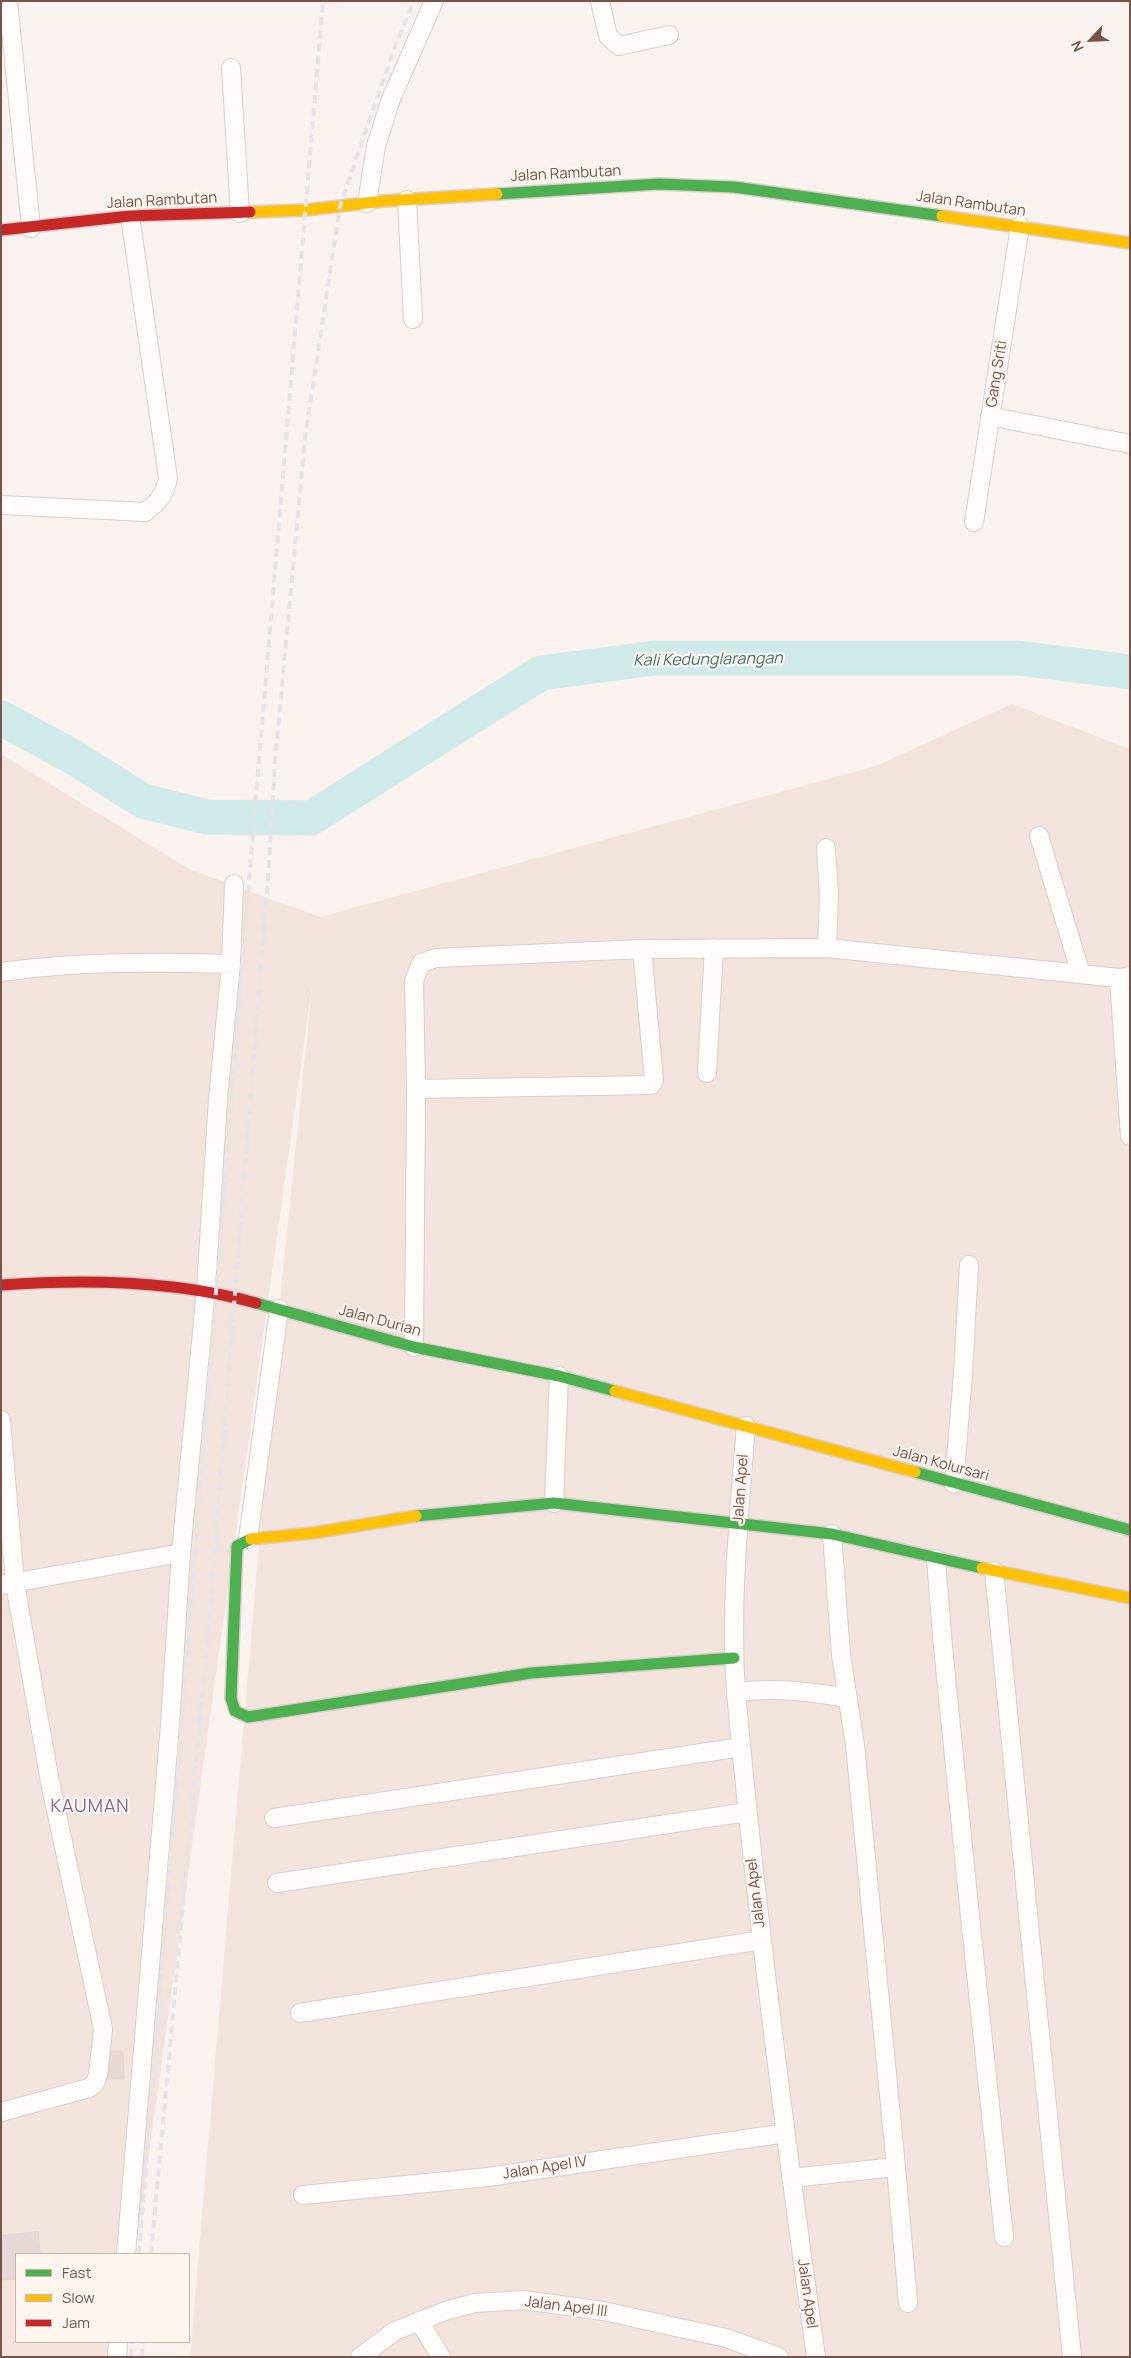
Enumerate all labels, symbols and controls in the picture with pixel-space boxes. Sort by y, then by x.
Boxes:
north arrow [1066,15,1116,65]
text: N [1066,38,1088,55]
street label: Jalan Rambutan [510,162,622,186]
street label: Jalan Rambutan [915,187,1027,221]
street label: Jalan Rambutan [106,189,218,213]
street label: Gang Sriti [983,339,1011,409]
water label: Kali Kedunglarangan [633,649,783,671]
street label: Jalan Durian [337,1301,423,1341]
street label: Jalan Kolursari [891,1443,991,1485]
street label: Jalan Apel [730,1454,752,1524]
district label: KAUMAN [50,1796,130,1818]
street label: Jalan Apel [743,1857,769,1929]
street label: Jalan Apel IV [501,2152,589,2184]
legend [15,2253,190,2343]
street label: Jalan Apel [793,2258,821,2330]
text: Fast [62,2262,91,2283]
text: Slow [62,2287,95,2308]
street label: Jalan Apel III [524,2293,608,2321]
text: Jam [62,2312,90,2333]

